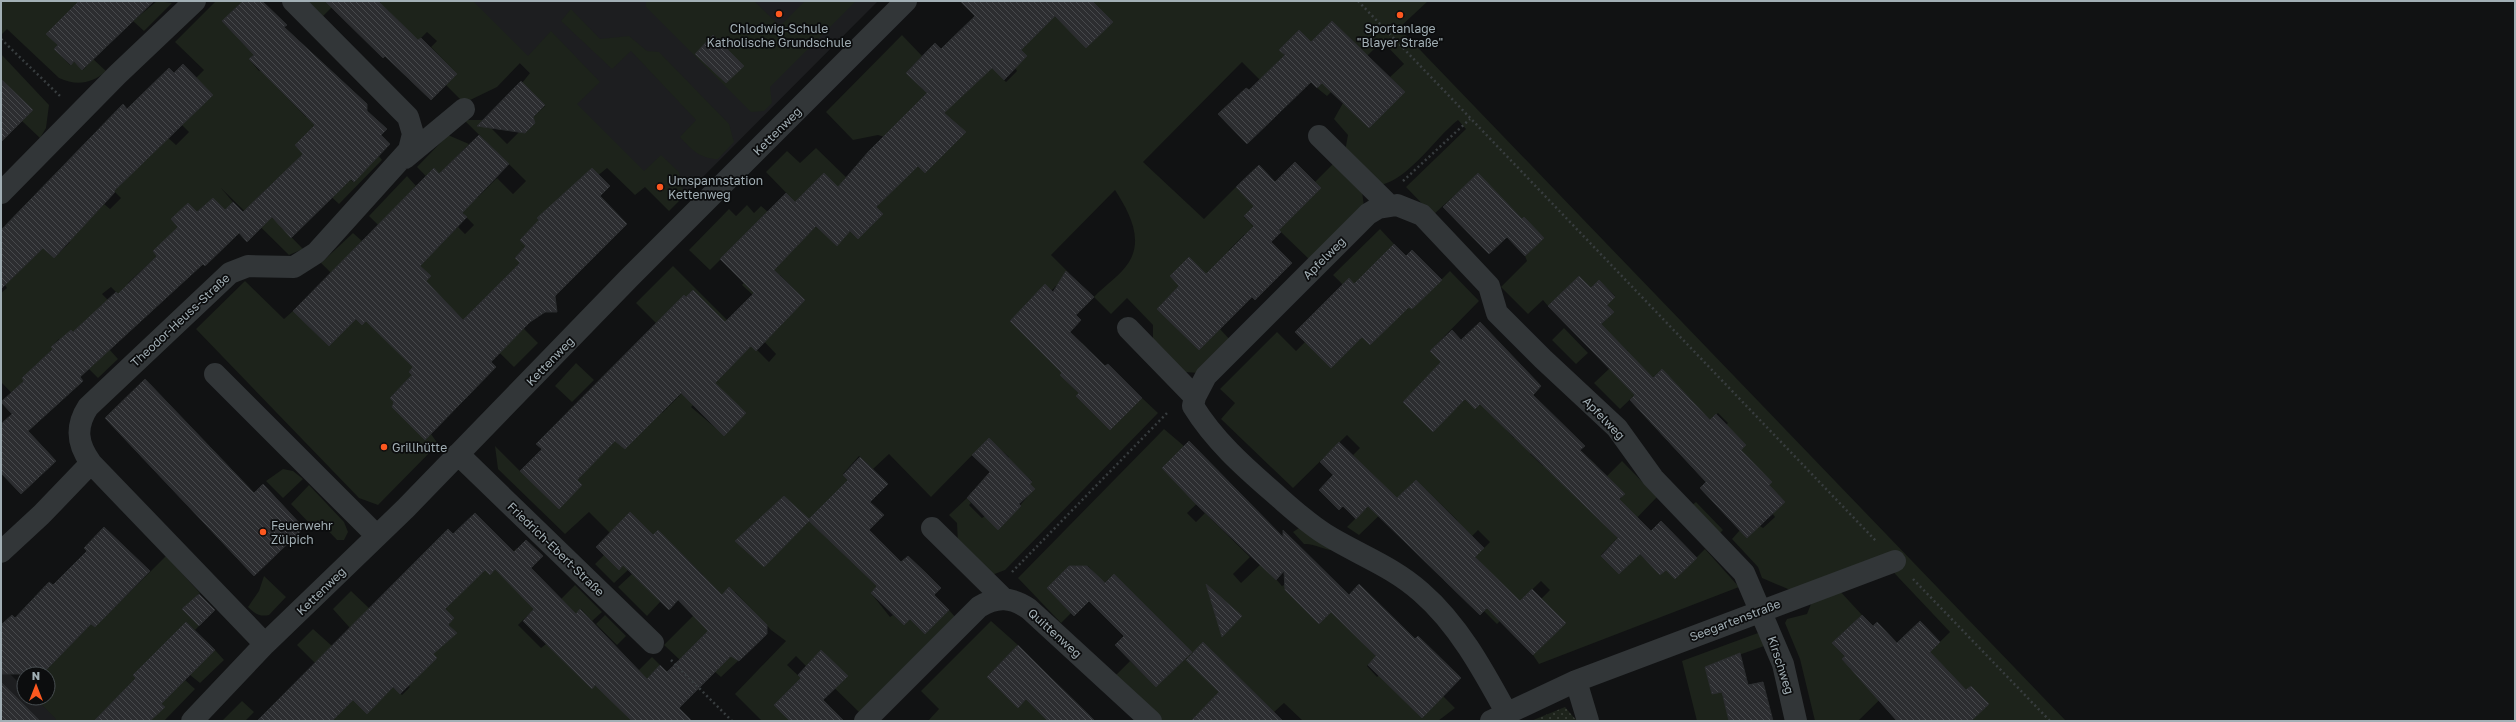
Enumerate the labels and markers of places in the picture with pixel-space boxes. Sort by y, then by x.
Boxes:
marker: Chlodwig-Schule Katholische Grundschule [774,9,784,19]
marker: Sportanlage "Blayer Straße" [1395,10,1405,20]
place label: Chlodwig-Schule Katholische Grundschule [707,21,851,50]
place label: Sportanlage "Blayer Straße" [1357,21,1443,50]
place label: Umspannstation Kettenweg [668,173,763,202]
marker: Umspannstation Kettenweg [655,182,665,192]
place label: Grillhütte [392,440,447,455]
marker: Grillhütte [379,442,389,452]
place label: Feuerwehr Zülpich [271,518,333,547]
marker: Feuerwehr Zülpich [258,527,268,537]

